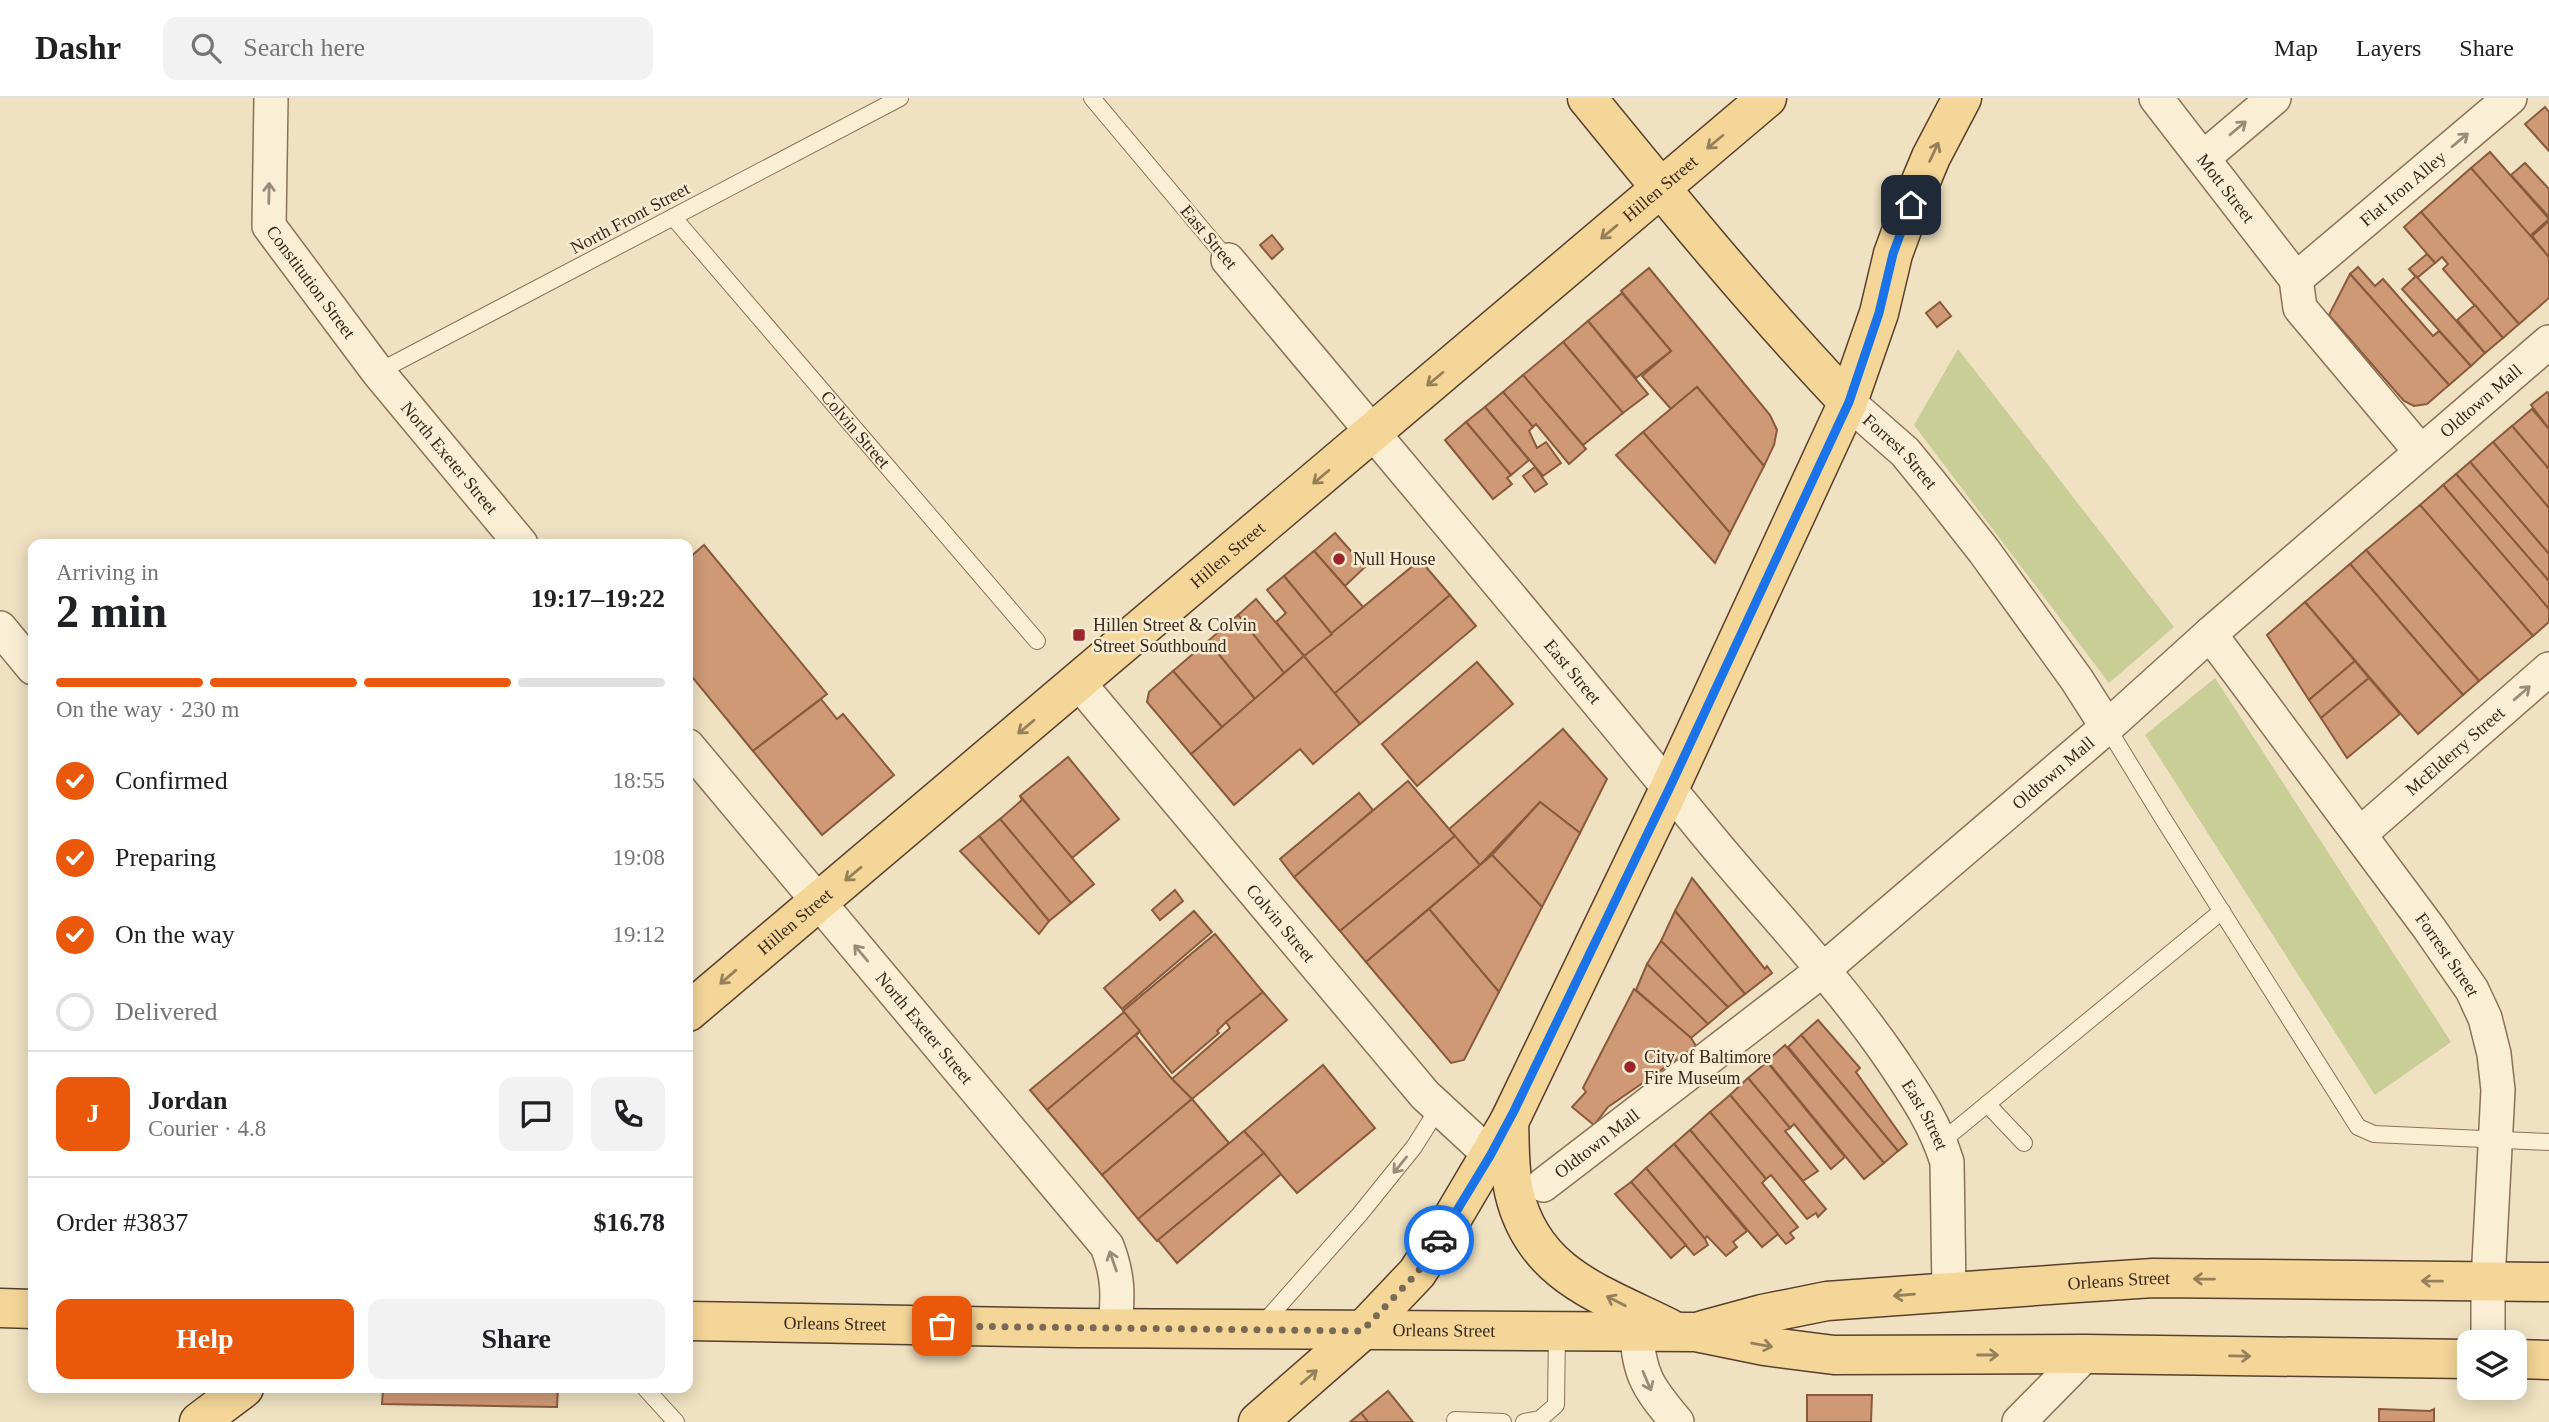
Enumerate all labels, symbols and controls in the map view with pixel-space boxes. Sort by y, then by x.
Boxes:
search box [163,17,653,80]
icon: search [187,29,225,67]
text: Dashr [35,30,121,66]
text: Search here [243,33,365,62]
text: Map [2274,35,2318,61]
text: Layers [2356,35,2421,61]
text: Share [2459,35,2514,61]
one-way arrow [2229,120,2247,136]
one-way arrow [2451,132,2469,148]
one-way arrow [1706,134,1724,150]
one-way arrow [1928,142,1941,163]
street label: Flat Iron Alley [2356,147,2450,230]
street label: Mott Street [2193,150,2259,227]
street label: Hillen Street [1619,151,1702,226]
pin [1881,175,1941,235]
street label: North Front Street [567,178,693,258]
one-way arrow [263,182,276,205]
icon: home [1892,186,1930,224]
street label: East Street [1176,201,1242,273]
street label: Constitution Street [262,222,359,342]
one-way arrow [1600,224,1618,240]
street label: Oldtown Mall [2436,360,2526,441]
one-way arrow [1427,372,1445,387]
street label: Colvin Street [817,387,894,472]
street label: North Exeter Street [397,398,502,518]
street label: Forrest Street [1859,410,1941,493]
one-way arrow [1312,469,1330,485]
street label: Hillen Street [1186,518,1269,592]
place label: Null House [1353,549,1436,569]
marker: Null House [1331,551,1347,567]
text: Arriving in [56,560,159,585]
text: 19:17–19:22 [531,584,665,613]
text: 2 min [56,586,167,637]
place label: Hillen Street & Colvin Street Southbound [1093,615,1257,656]
marker: Hillen Street & Colvin Street Southbound [1071,627,1087,643]
street label: East Street [1540,636,1605,708]
one-way arrow [2513,685,2531,701]
text: On the way · 230 m [56,697,239,722]
street label: McElderry Street [2401,703,2508,800]
one-way arrow [1018,719,1036,735]
street label: Oldtown Mall [2008,732,2098,814]
icon: check [56,762,94,800]
text: Confirmed [115,766,228,795]
text: 18:55 [613,768,665,793]
icon: check [56,839,94,877]
text: Preparing [115,843,216,872]
text: 19:08 [613,845,665,870]
one-way arrow [844,866,862,882]
street label: Colvin Street [1242,880,1319,966]
street label: Hillen Street [753,884,836,959]
street label: Forrest Street [2411,909,2483,999]
icon: check [56,916,94,954]
text: On the way [115,920,235,949]
text: 19:12 [613,922,665,947]
one-way arrow [853,945,869,963]
street label: North Exeter Street [872,968,977,1088]
one-way arrow [719,969,737,985]
text: Delivered [115,997,218,1026]
place label: City of Baltimore Fire Museum [1644,1047,1771,1088]
marker: City of Baltimore Fire Museum [1622,1059,1638,1075]
street label: East Street [1898,1076,1952,1153]
button: chat [499,1077,573,1151]
button: phone [591,1077,665,1151]
text: Jordan [148,1086,227,1115]
text: J [87,1099,100,1128]
street label: Oldtown Mall [1551,1105,1643,1182]
text: Courier · 4.8 [148,1116,266,1141]
one-way arrow [1392,1155,1407,1173]
courier [1404,1205,1474,1275]
text: Order #3837 [56,1208,188,1237]
text: $16.78 [594,1208,665,1237]
icon: car [1420,1221,1458,1259]
one-way arrow [1106,1251,1118,1273]
street label: Orleans Street [2067,1268,2170,1294]
one-way arrow [2193,1272,2216,1286]
one-way arrow [2421,1274,2444,1288]
one-way arrow [1893,1289,1916,1302]
one-way arrow [1606,1294,1627,1308]
pin [912,1296,972,1356]
button: Help [56,1299,354,1379]
button: Share [368,1299,665,1379]
icon: bag [923,1307,961,1345]
street label: Orleans Street [784,1313,886,1335]
street label: Orleans Street [1393,1320,1495,1341]
map controls [2457,1330,2527,1400]
button: layers [2457,1330,2527,1400]
one-way arrow [1750,1339,1772,1352]
one-way arrow [1977,1348,2000,1361]
one-way arrow [2229,1349,2252,1363]
one-way arrow [1300,1369,1318,1385]
one-way arrow [1641,1370,1654,1391]

